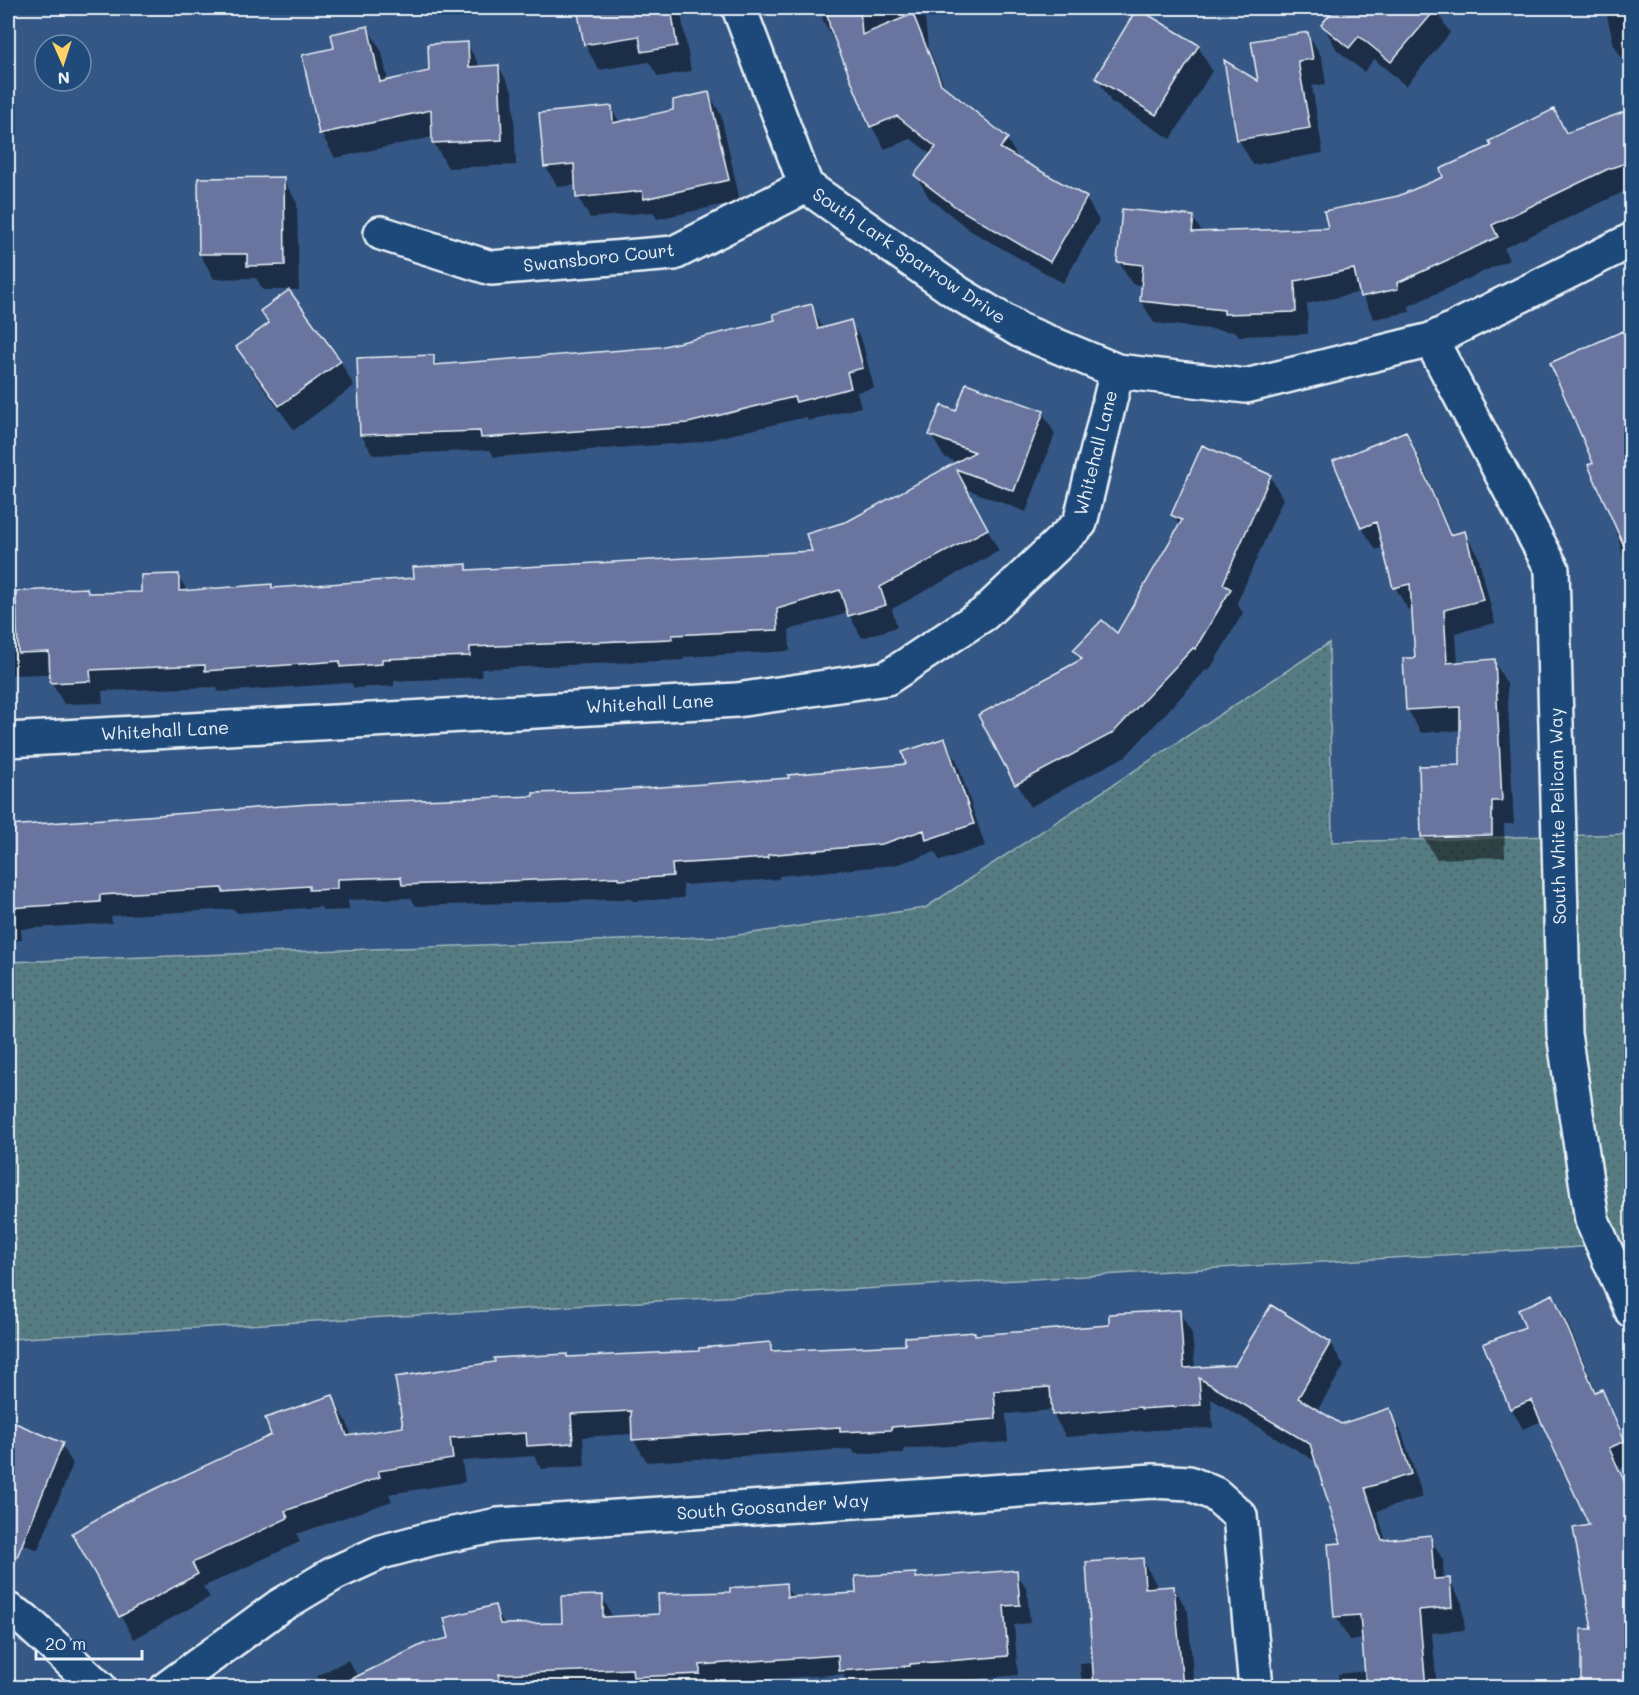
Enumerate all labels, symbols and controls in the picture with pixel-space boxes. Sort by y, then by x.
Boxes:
north arrow [33,33,93,93]
text: N [57,68,70,89]
street label: South Lark Sparrow Drive [808,181,1011,329]
street label: Swansboro Court [522,237,676,277]
street label: Whitehall Lane [1068,388,1122,518]
street label: Whitehall Lane [585,688,715,718]
street label: South White Pelican Way [1543,707,1571,925]
street label: Whitehall Lane [100,715,230,745]
street label: South Goosander Way [676,1487,870,1525]
scale bar [36,1623,142,1661]
text: 20 m [45,1631,86,1655]

